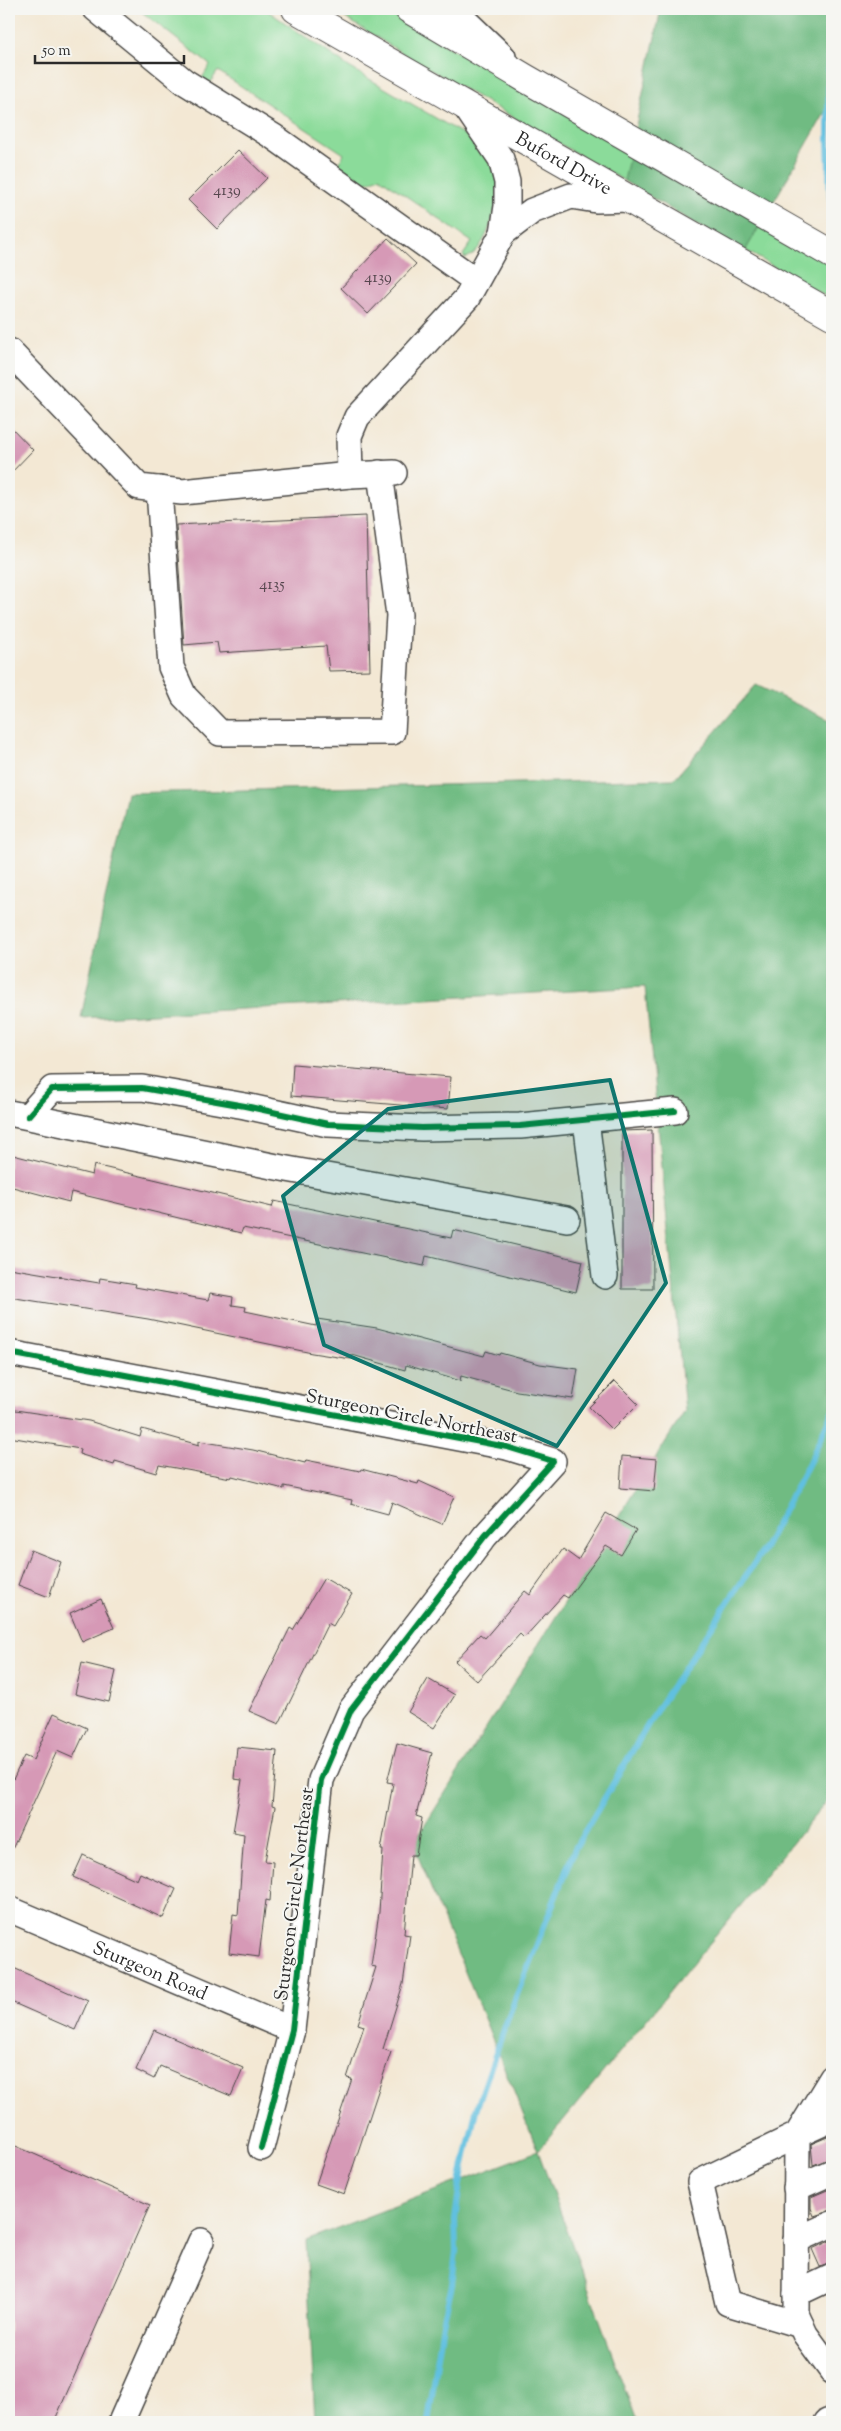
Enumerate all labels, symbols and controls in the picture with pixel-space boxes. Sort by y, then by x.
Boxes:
scale bar [35,32,184,64]
text: 50 m [41,41,71,62]
street label: Buford Drive [510,126,616,203]
house number: 4139 [213,180,241,203]
house number: 4139 [364,267,392,290]
house number: 4135 [259,574,285,597]
street label: Sturgeon Circle Northeast [303,1384,520,1451]
street label: Sturgeon Circle Northeast [269,1785,322,2003]
street label: Sturgeon Road [88,1935,211,2008]

